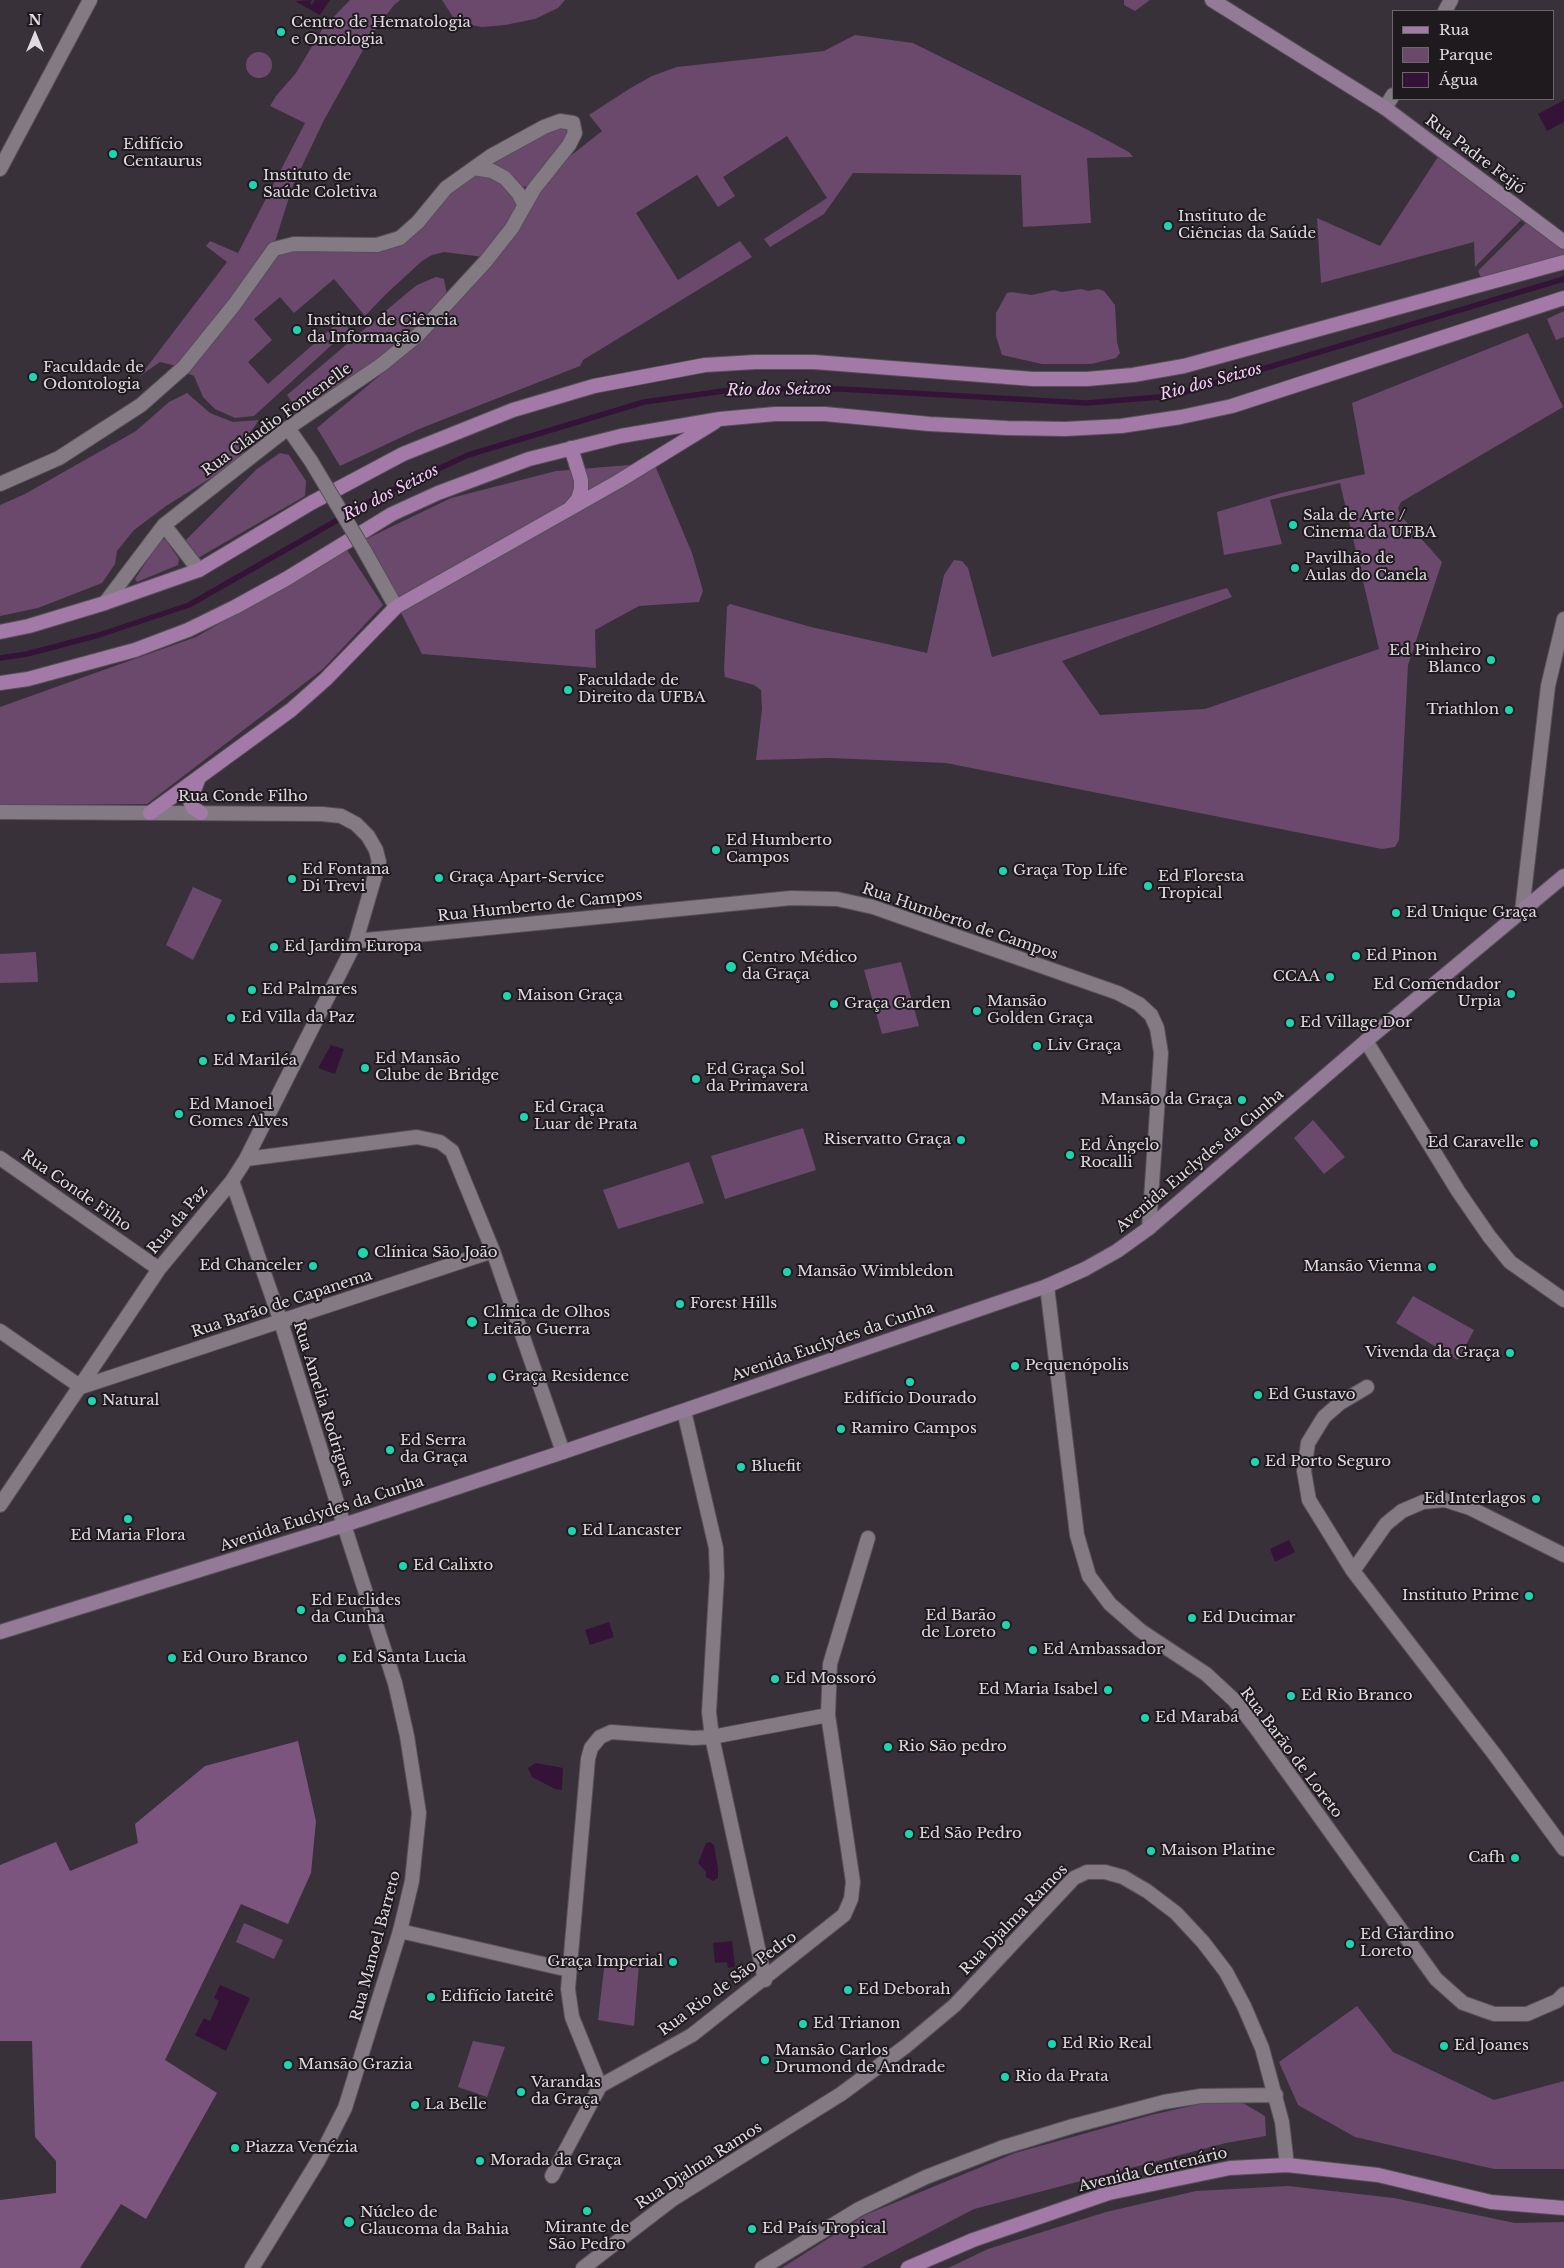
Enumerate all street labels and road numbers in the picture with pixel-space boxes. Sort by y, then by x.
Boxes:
street label: Rua Padre Feijó [1421,112,1529,198]
street label: Rua Cláudio Fontenelle [199,360,355,480]
street label: Rua Conde Filho [178,788,308,806]
street label: Rua Humberto de Campos [860,880,1060,964]
street label: Rua Humberto de Campos [437,886,643,926]
street label: Avenida Euclydes da Cunha [1113,1086,1287,1236]
street label: Rua Conde Filho [18,1146,134,1236]
street label: Rua da Paz [144,1182,212,1258]
street label: Rua Barão de Capanema [189,1266,375,1342]
street label: Avenida Euclydes da Cunha [729,1299,937,1385]
street label: Rua Amelia Rodrigues [289,1319,357,1489]
street label: Avenida Euclydes da Cunha [218,1473,426,1555]
street label: Rua Barão de Loreto [1236,1684,1346,1822]
street label: Rua Djalma Ramos [956,1861,1072,1979]
street label: Rua Manoel Barreto [347,1869,405,2023]
street label: Rua Rio de São Pedro [656,1928,800,2040]
street label: Rua Djalma Ramos [632,2118,766,2214]
street label: Avenida Centenário [1077,2144,1229,2196]

